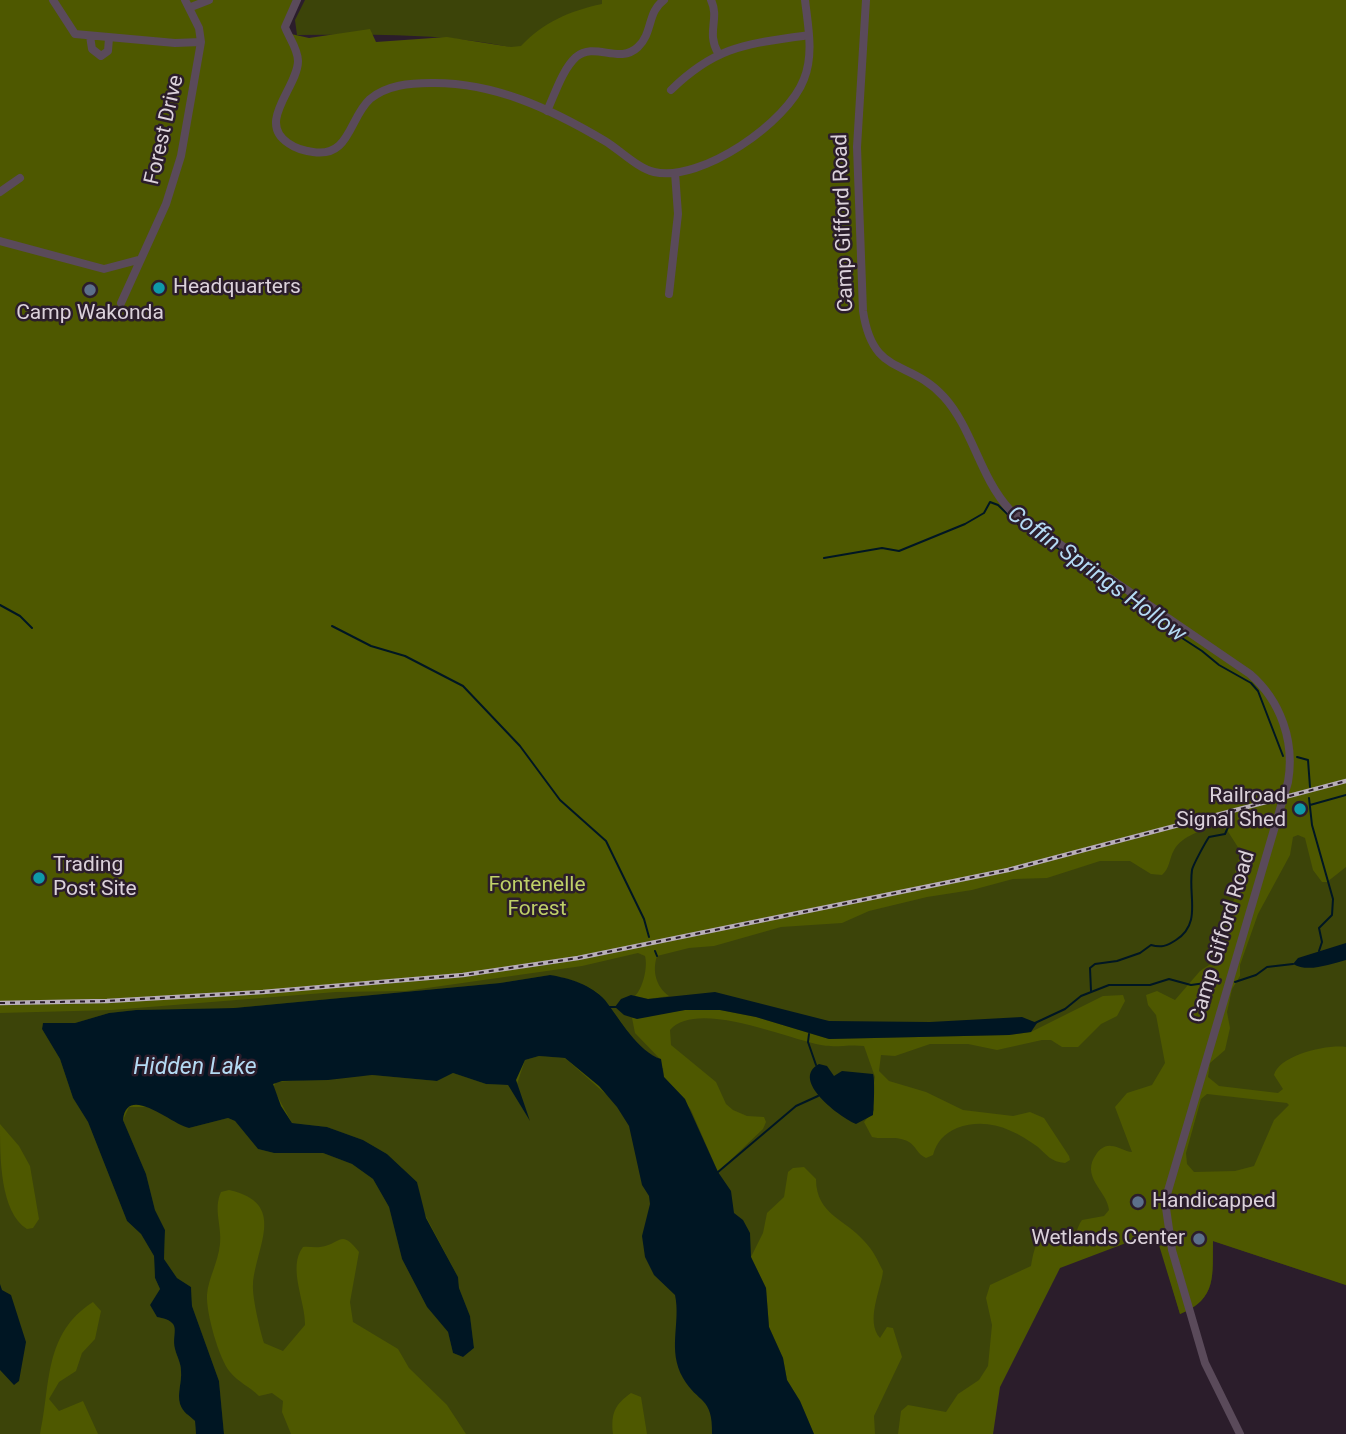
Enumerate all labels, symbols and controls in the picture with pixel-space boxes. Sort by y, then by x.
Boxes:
street label: Forest Drive [140,73,190,187]
street label: Camp Gifford Road [828,133,860,313]
place label: Headquarters [173,275,301,301]
marker: Headquarters [151,280,167,296]
marker: Camp Wakonda [82,282,98,298]
place label: Camp Wakonda [16,301,164,327]
water label: Coffin Springs Hollow [1001,501,1191,649]
place label: Railroad Signal Shed [1176,784,1286,834]
marker: Railroad Signal Shed [1292,801,1308,817]
street label: Camp Gifford Road [1185,848,1261,1026]
place label: Trading Post Site [53,853,137,903]
marker: Trading Post Site [31,870,47,886]
park label: Fontenelle Forest [488,873,586,923]
water label: Hidden Lake [133,1054,257,1082]
place label: Handicapped [1152,1189,1276,1215]
marker: Handicapped [1130,1194,1146,1210]
place label: Wetlands Center [1031,1226,1185,1252]
marker: Wetlands Center [1191,1231,1207,1247]

